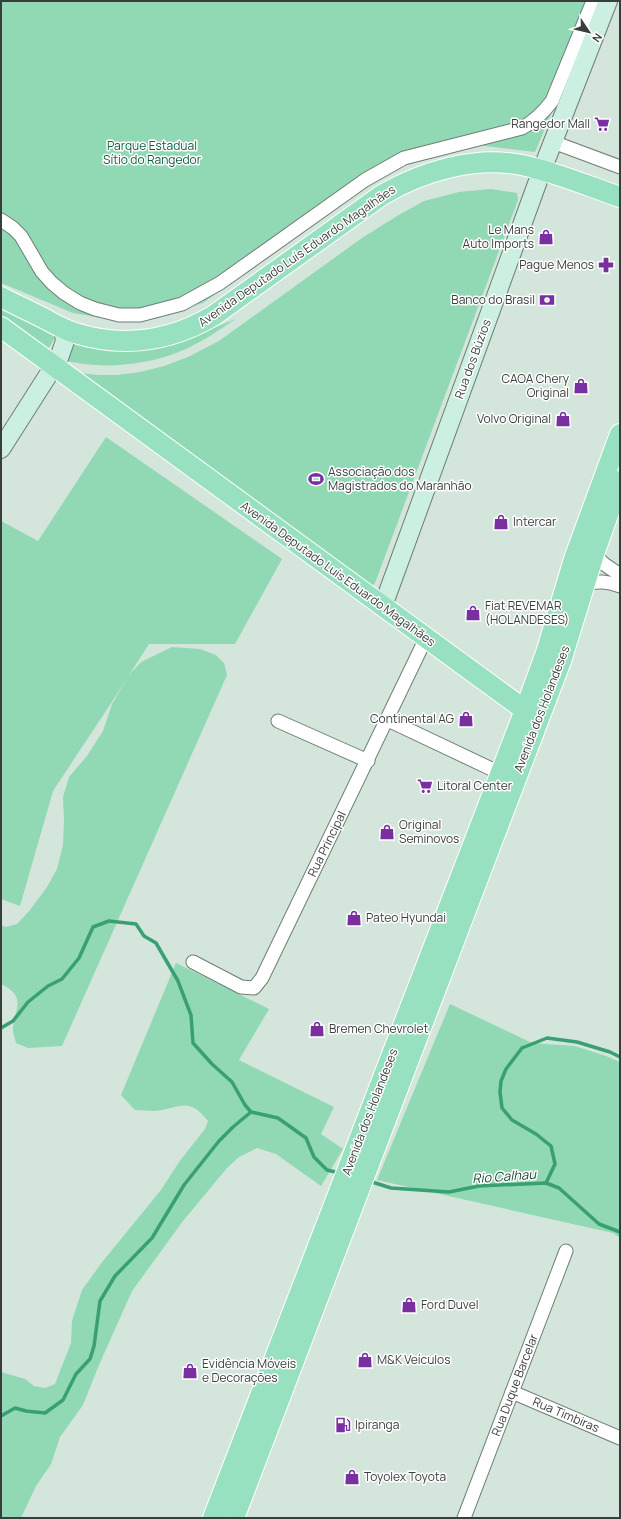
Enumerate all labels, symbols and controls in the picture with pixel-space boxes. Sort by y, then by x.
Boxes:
north arrow [569,12,609,52]
text: N [589,30,606,46]
place label: Rangedor Mall [511,115,590,132]
supermarket icon: Rangedor Mall [593,115,611,133]
park label: Parque Estadual Sítio do Rangedor [103,137,202,168]
street label: Avenida Deputado Luís Eduardo Magalhães [195,181,399,330]
place label: Le Mans Auto Imports [463,221,534,252]
shop icon: Le Mans Auto Imports [537,228,555,246]
place label: Pague Menos [519,256,594,273]
pharmacy icon: Pague Menos [597,256,615,274]
place label: Banco do Brasil [451,291,535,308]
bank icon: Banco do Brasil [538,291,556,309]
street label: Rua dos Búzios [450,317,495,401]
place label: CAOA Chery Original [502,370,570,401]
shop icon: CAOA Chery Original [572,377,590,395]
place label: Volvo Original [477,410,551,427]
shop icon: Volvo Original [554,410,572,428]
place label: Associação dos Magistrados do Maranhão [328,463,472,494]
sports icon: Associação dos Magistrados do Maranhão [307,470,325,488]
street label: Avenida Deputado Luís Eduardo Magalhães [237,497,439,650]
shop icon: Intercar [492,513,510,531]
place label: Intercar [513,513,557,530]
place label: Fiat REVEMAR (HOLANDESES) [485,597,569,628]
shop icon: Fiat REVEMAR (HOLANDESES) [464,604,482,622]
street label: Avenida dos Holandeses [510,643,574,775]
place label: Continental AG [370,710,455,727]
shop icon: Continental AG [457,710,475,728]
supermarket icon: Litoral Center [416,777,434,795]
place label: Litoral Center [437,777,513,794]
street label: Rua Principal [303,808,350,879]
place label: Original Seminovos [399,816,459,847]
shop icon: Original Seminovos [378,823,396,841]
shop icon: Pateo Hyundai [345,909,363,927]
place label: Pateo Hyundai [366,909,446,926]
shop icon: Bremen Chevrolet [308,1020,326,1038]
place label: Bremen Chevrolet [329,1020,429,1037]
street label: Avenida dos Holandeses [338,1046,402,1178]
water label: Rio Calhau [472,1165,538,1187]
shop icon: Ford Duvel [400,1296,418,1314]
place label: Ford Duvel [421,1296,479,1313]
street label: Rua Duque Barcelar [487,1331,542,1438]
shop icon: M&K Veículos [356,1351,374,1369]
place label: M&K Veículos [377,1351,450,1368]
place label: Evidência Móveis e Decorações [202,1355,296,1386]
shop icon: Evidência Móveis e Decorações [181,1362,199,1380]
street label: Rua Timbiras [530,1393,602,1436]
fuel station icon: Ipiranga [334,1416,352,1434]
place label: Ipiranga [355,1416,399,1433]
shop icon: Toyolex Toyota [343,1468,361,1486]
place label: Toyolex Toyota [364,1468,446,1485]

